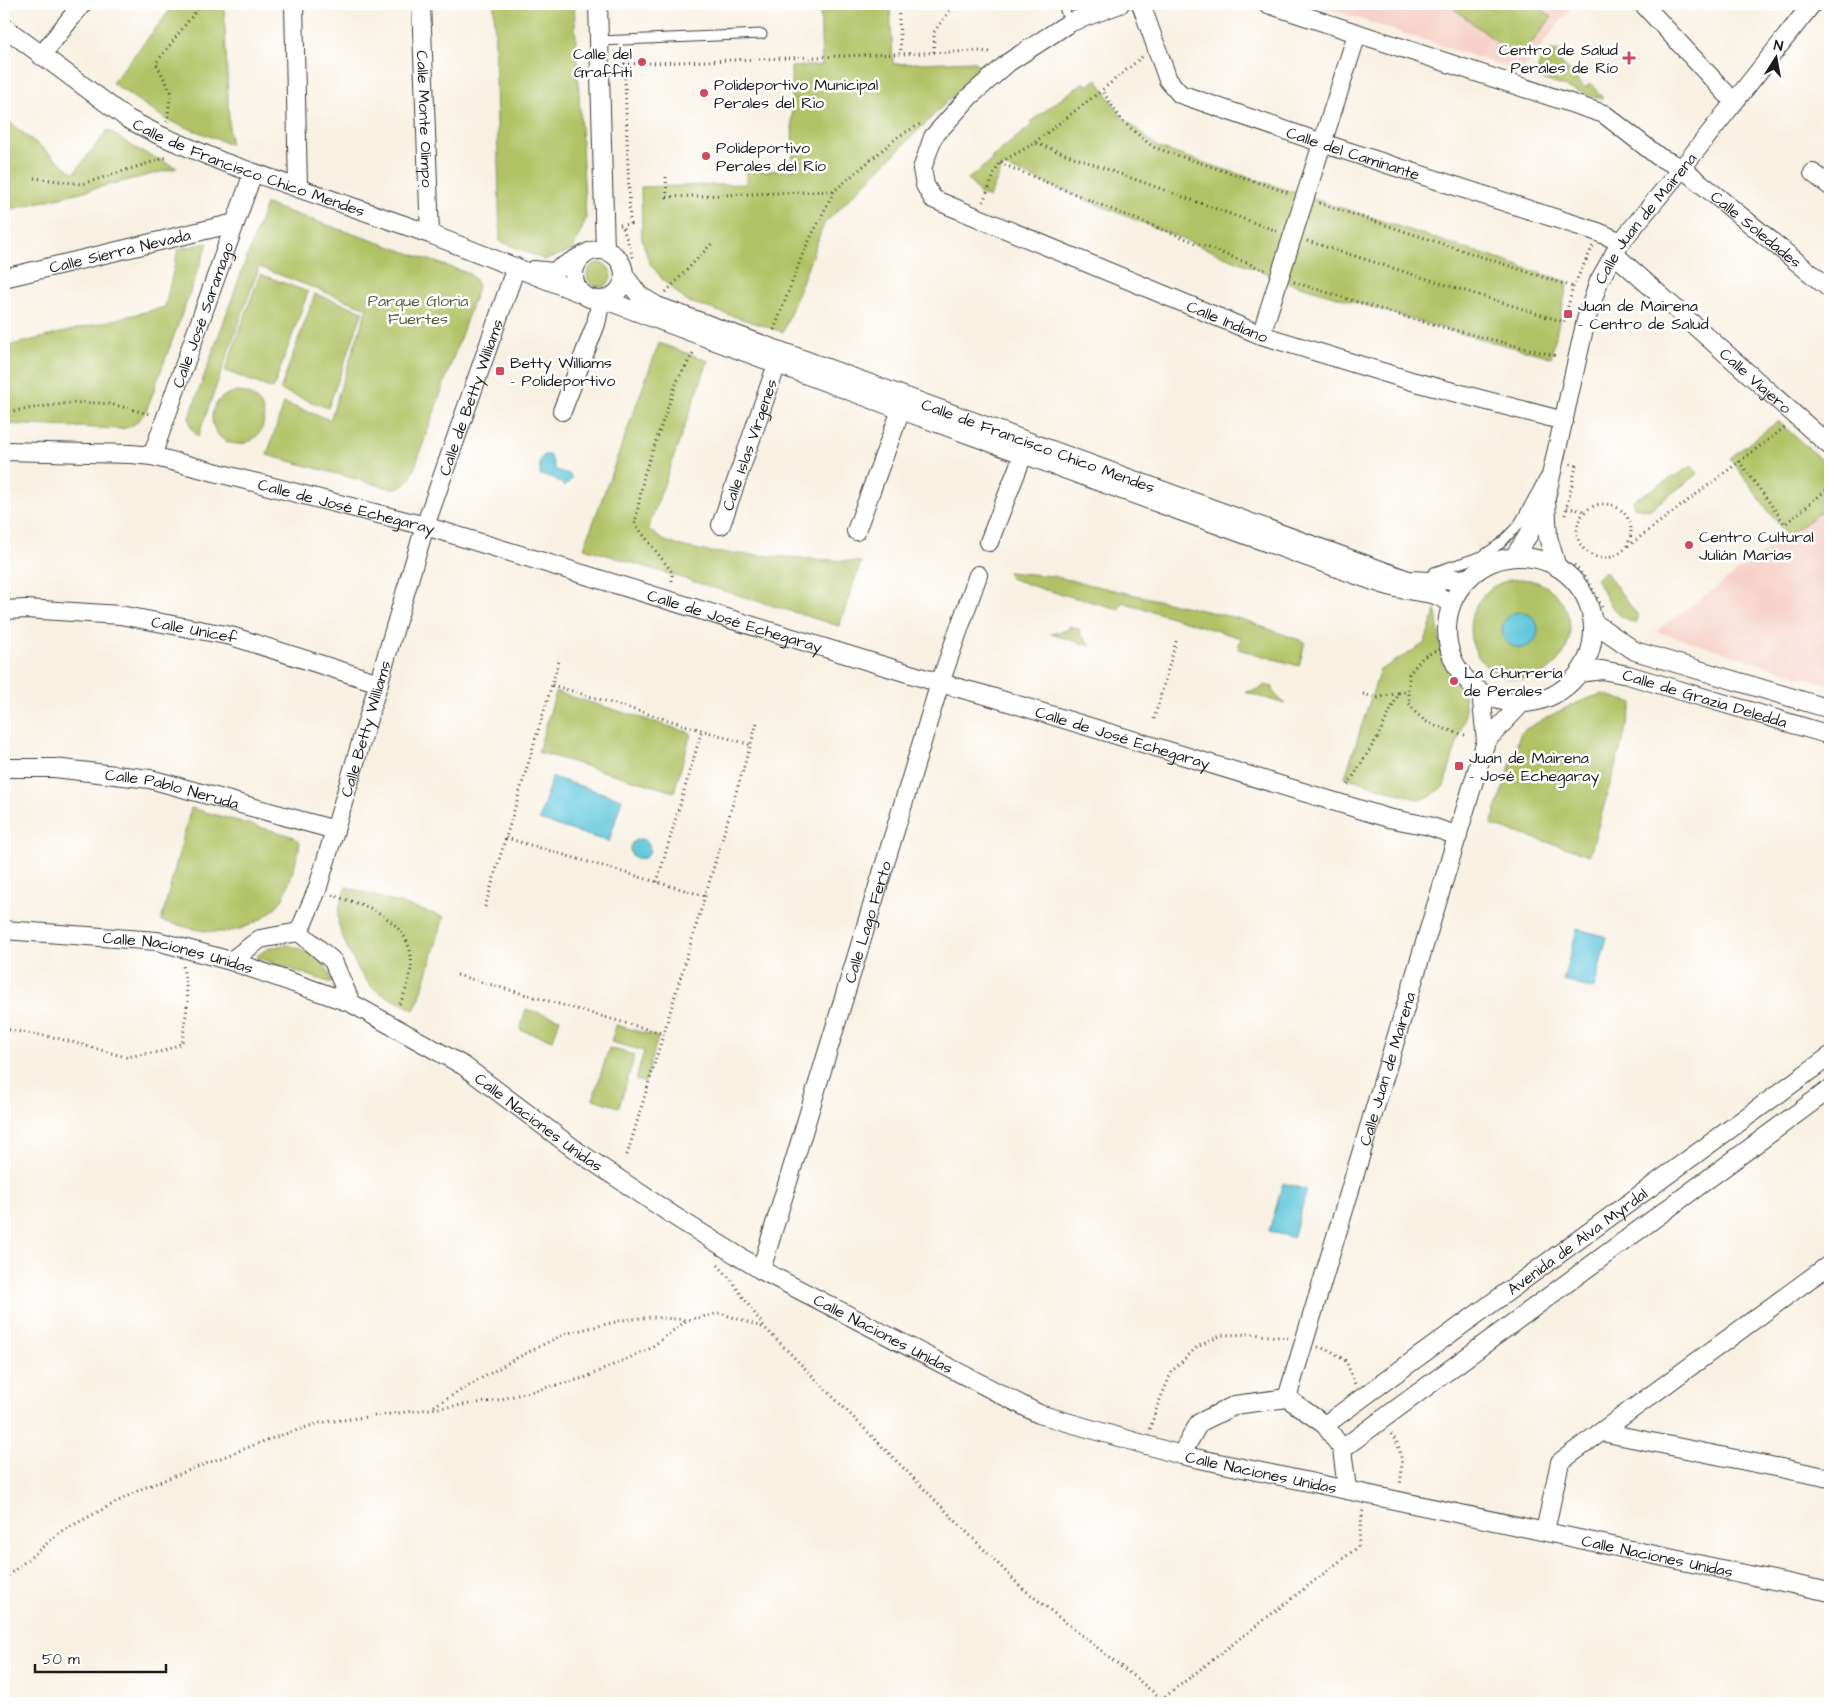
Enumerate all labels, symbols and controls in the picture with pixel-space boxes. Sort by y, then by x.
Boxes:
north arrow [1752,32,1802,82]
text: N [1772,36,1785,57]
place label: Centro de Salud Perales de Río [1499,39,1618,79]
place label: Calle del Graffiti [573,43,633,83]
street label: Calle Monte Olimpo [411,50,438,188]
marker: Centro de Salud Perales de Río [1622,51,1636,65]
marker: Calle del Graffiti [636,56,648,68]
place label: Polideportivo Municipal Perales del Rio [714,74,878,114]
marker: Polideportivo Municipal Perales del Rio [698,87,710,99]
street label: Calle de Francisco Chico Mendes [129,113,368,223]
street label: Calle del Caminante [1283,122,1423,186]
place label: Polideportivo Perales del Río [716,137,826,177]
street label: Calle Juan de Mairena [1590,148,1702,288]
marker: Polideportivo Perales del Río [700,150,712,162]
street label: Calle Soledades [1706,186,1806,273]
street label: Calle Sierra Nevada [47,224,193,279]
street label: Calle José Saramago [167,239,239,391]
park label: Parque Gloria Fuertes [368,290,468,330]
street label: Calle Indiano [1183,295,1270,348]
place label: Juan de Mairena - Centro de Salud [1578,295,1709,335]
marker: Juan de Mairena - Centro de Salud [1562,308,1574,320]
street label: Calle de Betty Williams [434,316,509,479]
street label: Calle Viajero [1715,343,1796,419]
place label: Betty Williams - Polideportivo [510,352,615,392]
marker: Betty Williams - Polideportivo [494,365,506,377]
street label: Calle Islas Vírgenes [717,376,783,514]
street label: Calle de Francisco Chico Mendes [918,393,1158,499]
street label: Calle de José Echegaray [256,474,438,541]
place label: Centro Cultural Julián Marías [1699,526,1814,566]
marker: Centro Cultural Julián Marías [1683,539,1695,551]
street label: Calle de José Echegaray [645,584,825,659]
street label: Calle Unicef [149,611,241,650]
street label: Calle Betty Williams [335,658,397,800]
place label: La Churrería de Perales [1464,662,1563,702]
street label: Calle de Grazia Deledda [1620,664,1790,734]
marker: La Churrería de Perales [1448,675,1460,687]
street label: Calle de José Echegaray [1032,701,1213,776]
place label: Juan de Mairena - José Echegaray [1469,747,1599,788]
marker: Juan de Mairena - José Echegaray [1453,760,1465,772]
street label: Calle Pablo Neruda [104,764,241,815]
street label: Calle Lago Ferto [839,858,897,986]
street label: Calle Naciones Unidas [102,927,256,980]
street label: Calle Juan de Mairena [1354,990,1421,1149]
street label: Calle Naciones Unidas [470,1068,607,1177]
street label: Avenida de Alva Myrdal [1503,1183,1652,1300]
street label: Calle Naciones Unidas [809,1289,956,1380]
street label: Calle Naciones Unidas [1183,1446,1339,1500]
street label: Calle Naciones Unidas [1580,1530,1735,1583]
scale bar [35,1642,166,1674]
text: 50 m [42,1649,80,1670]

